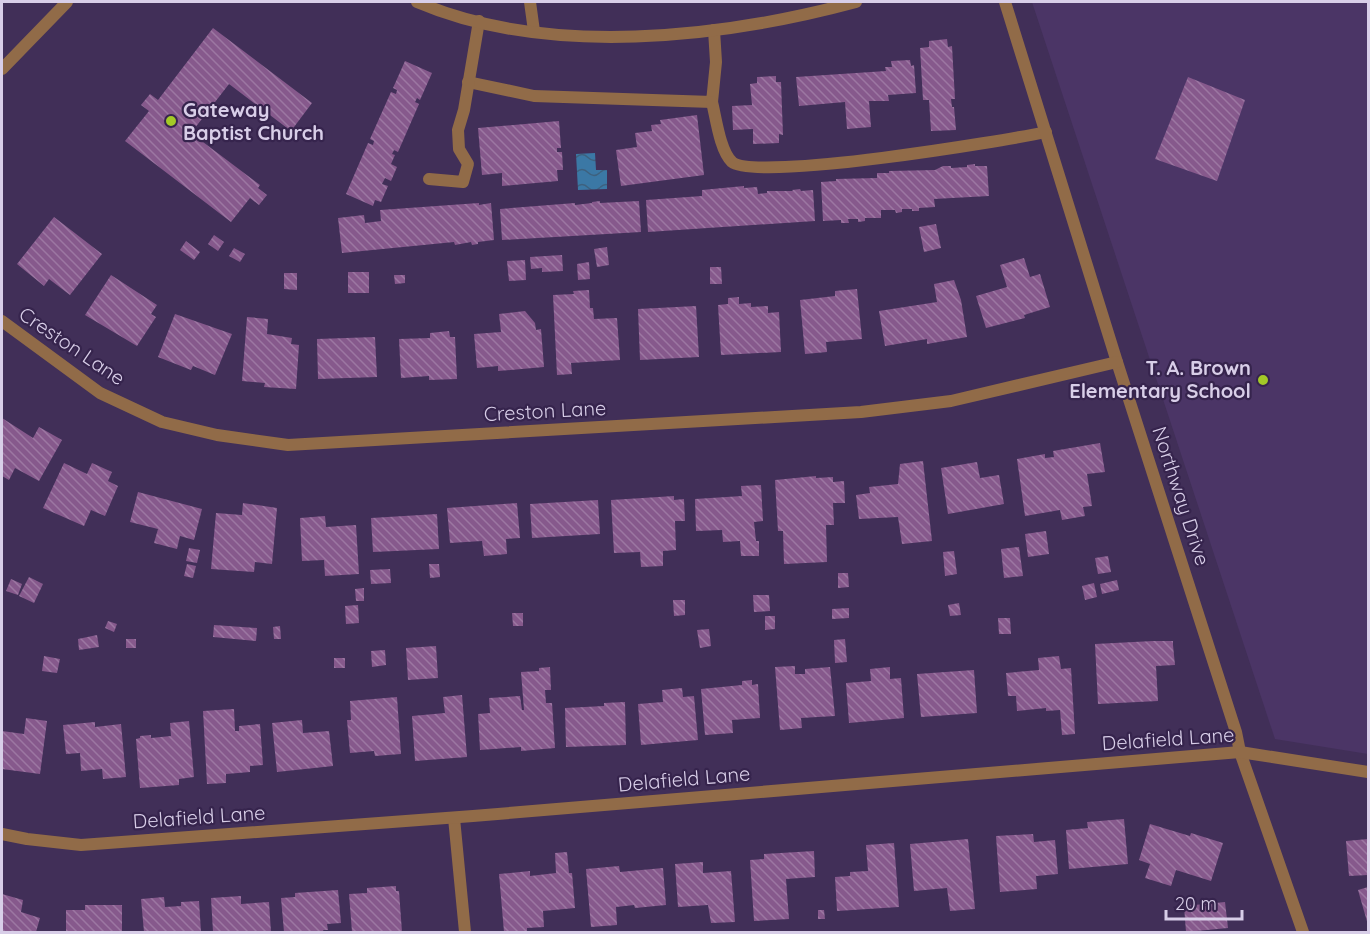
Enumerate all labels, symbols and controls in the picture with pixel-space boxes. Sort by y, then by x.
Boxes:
place label: Gateway Baptist Church [183,97,324,145]
marker: Gateway Baptist Church [164,114,178,128]
street label: Creston Lane [15,301,130,390]
place label: T. A. Brown Elementary School [1069,355,1251,403]
marker: T. A. Brown Elementary School [1256,373,1270,387]
street label: Creston Lane [483,395,607,426]
street label: Northway Drive [1147,423,1216,569]
street label: Delafield Lane [1101,721,1235,756]
street label: Delafield Lane [617,760,751,797]
street label: Delafield Lane [132,799,266,834]
scale bar [1166,883,1242,921]
text: 20 m [1175,892,1217,915]

